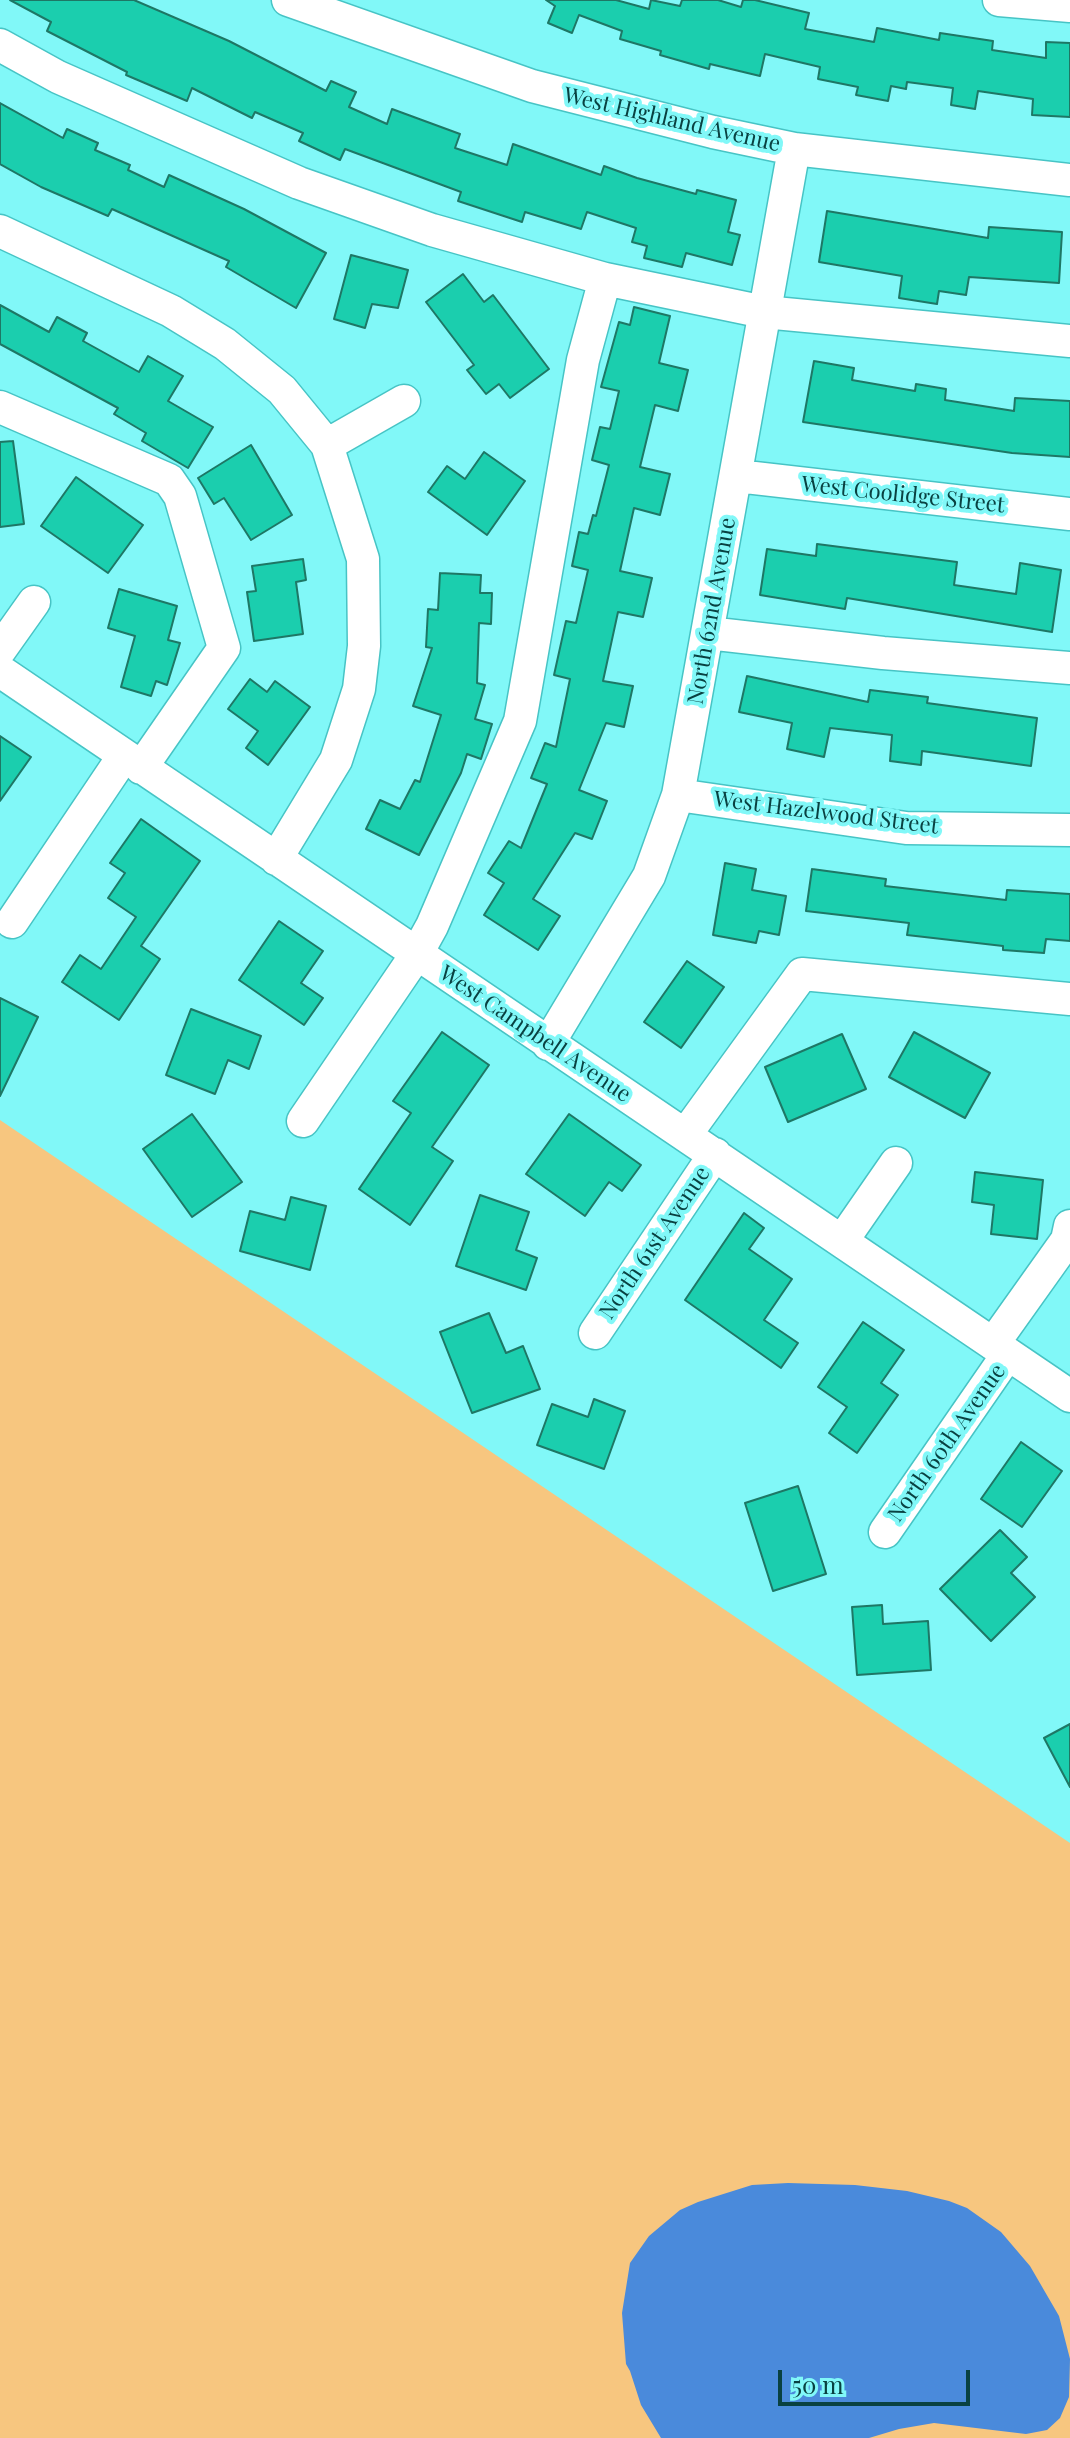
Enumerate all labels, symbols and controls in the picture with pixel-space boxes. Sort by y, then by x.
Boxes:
street label: West Highland Avenue [561,82,783,158]
street label: West Coolidge Street [800,471,1006,519]
street label: North 62nd Avenue [683,516,741,706]
street label: West Hazelwood Street [712,786,940,840]
street label: West Campbell Avenue [434,960,636,1108]
street label: North 61st Avenue [594,1162,716,1324]
street label: North 60th Avenue [883,1359,1011,1527]
scale bar [782,2354,974,2404]
text: 50 m [792,2368,844,2400]

